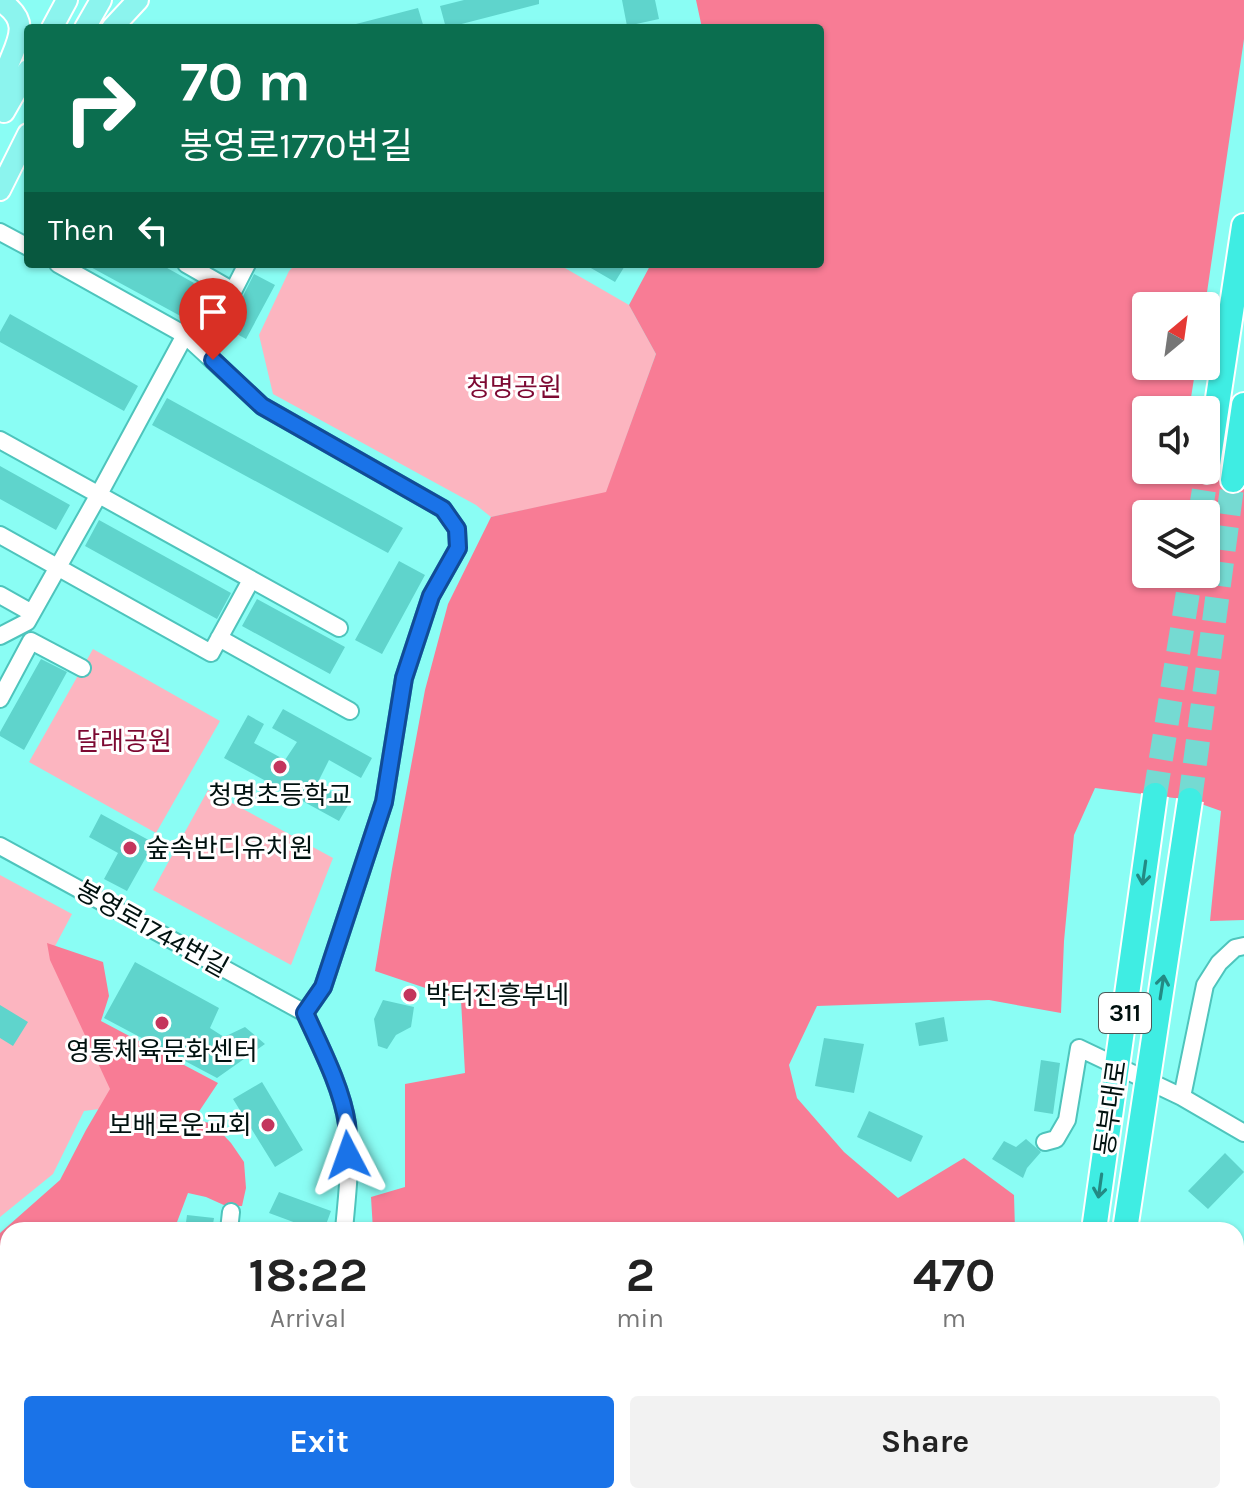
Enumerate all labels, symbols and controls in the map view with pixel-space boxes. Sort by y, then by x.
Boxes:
text: 70 m [180,49,311,114]
icon: right [48,56,152,160]
text: 봉영로1770번길 [180,125,413,167]
icon: left [131,208,175,252]
text: Then [48,212,115,248]
pin [179,278,247,360]
icon: arrive [191,290,235,334]
north arrow [1132,292,1220,380]
map controls [1132,292,1220,588]
park label: 청명공원 [466,372,562,403]
button: sound [1132,396,1220,484]
button: layers [1132,500,1220,588]
park label: 달래공원 [76,726,172,757]
marker: 청명초등학교 [271,758,289,776]
place label: 청명초등학교 [208,780,352,811]
place label: 숲속반디유치원 [146,833,313,864]
marker: 숲속반디유치원 [121,839,139,857]
one-way arrow [1136,860,1151,885]
street label: 봉영로1744번길 [70,874,234,984]
one-way arrow [1155,975,1170,1000]
place label: 박터진흥부네 [426,980,570,1011]
marker: 박터진흥부네 [401,986,419,1004]
road number: 311 [1099,993,1151,1033]
marker: 영통체육문화센터 [153,1014,171,1032]
place label: 영통체육문화센터 [66,1036,258,1067]
street label: 동부대로 [1089,1058,1133,1158]
place label: 보배로운교회 [108,1110,252,1141]
position arrow [306,1113,390,1197]
marker: 보배로운교회 [259,1116,277,1134]
one-way arrow [1092,1172,1107,1198]
text: 18:22 [249,1247,368,1303]
text: 2 [626,1247,655,1303]
text: 470 [913,1247,995,1303]
text: Arrival [270,1303,346,1334]
text: min [616,1303,664,1334]
text: m [942,1303,966,1334]
button: Exit [24,1396,614,1488]
button: Share [630,1396,1220,1488]

